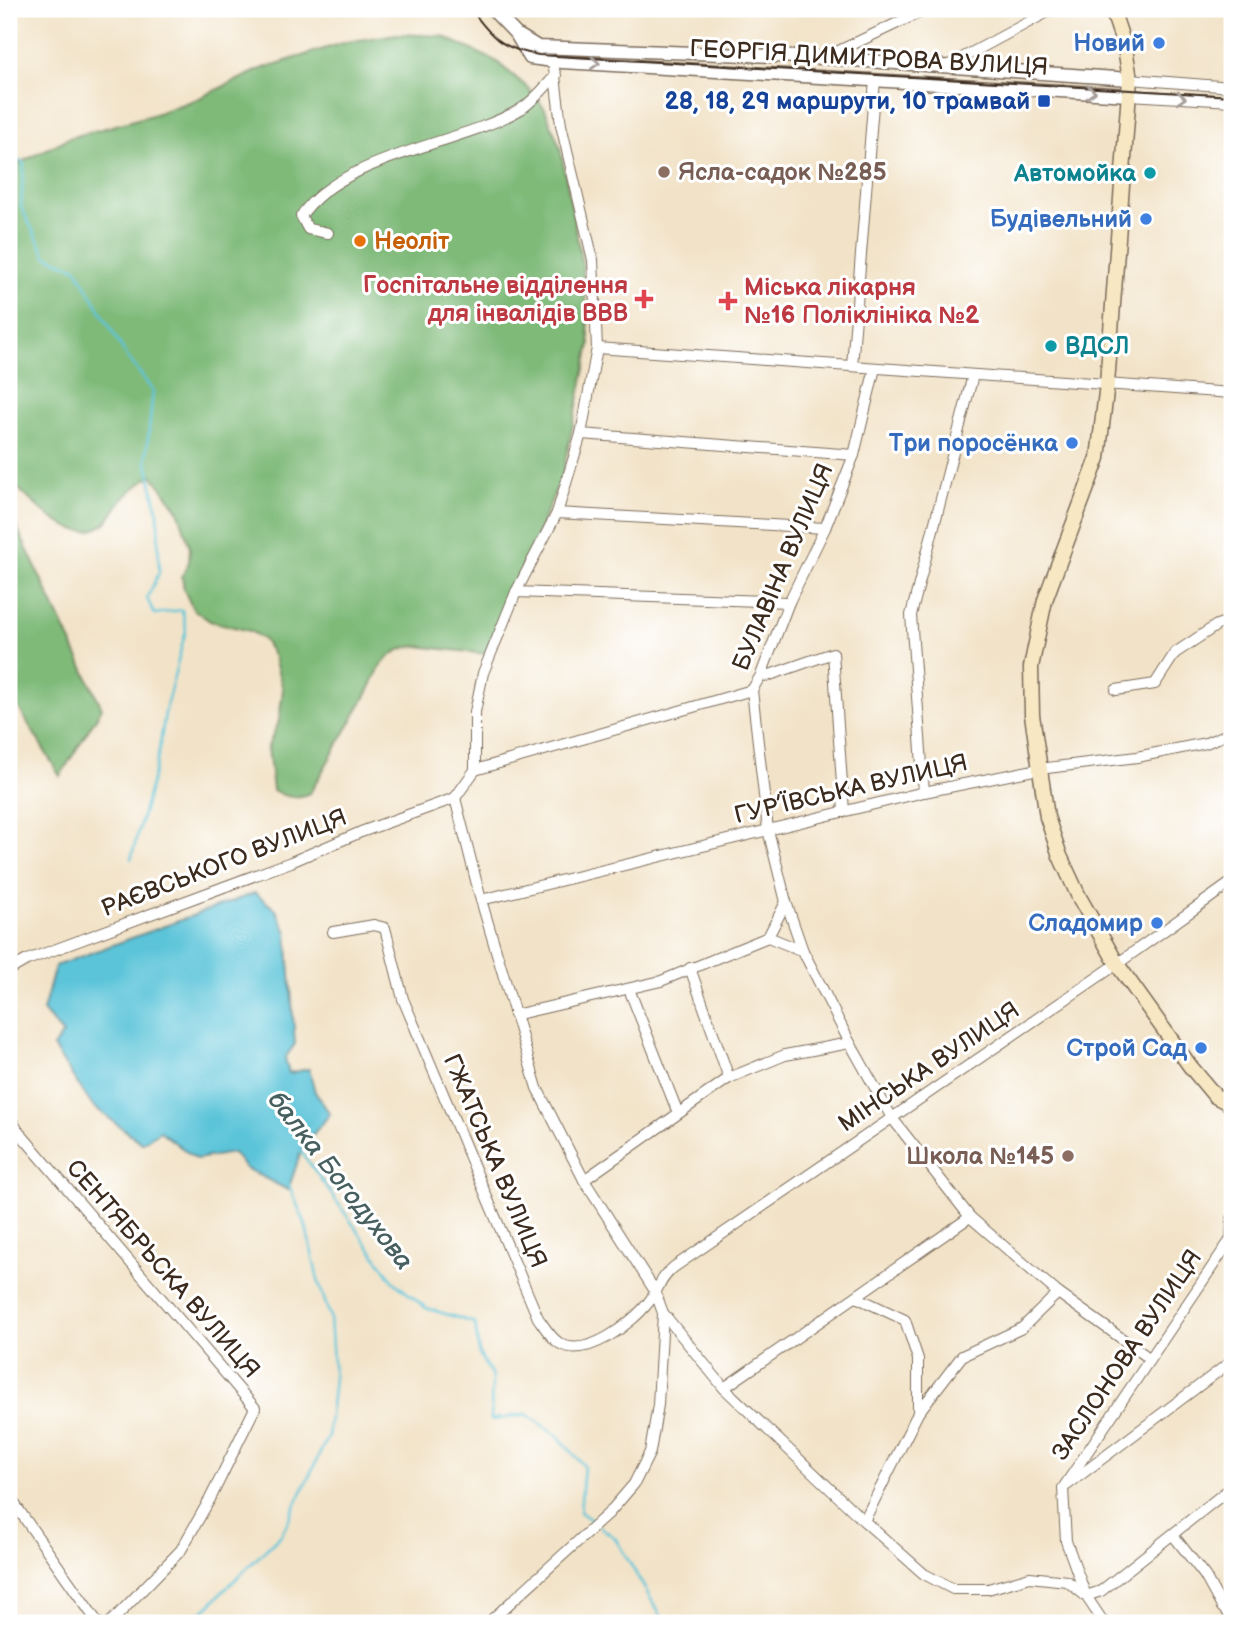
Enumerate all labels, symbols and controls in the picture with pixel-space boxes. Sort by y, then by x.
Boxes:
place label: Новий [1073,29,1145,58]
street label: ГЕОРГІЯ ДИМИТРОВА ВУЛИЦЯ [689,34,1049,82]
marker: Новий [1151,35,1167,51]
one-way arrow [590,56,601,71]
one-way arrow [1086,85,1097,100]
place label: 28, 18, 29 маршрути, 10 трамвай [664,87,1030,116]
one-way arrow [1175,90,1186,105]
marker: 28, 18, 29 маршрути, 10 трамвай [1036,93,1052,109]
place label: Ясла-садок №285 [678,158,887,187]
place label: Автомойка [1013,159,1137,188]
marker: Ясла-садок №285 [656,164,672,180]
marker: Автомойка [1142,165,1158,181]
place label: Будівельний [990,205,1132,234]
marker: Будівельний [1138,211,1154,227]
place label: Неоліт [374,227,450,256]
marker: Неоліт [352,233,368,249]
place label: Госпітальне відділення для інвалідів ВВВ [363,271,628,328]
place label: Міська лікарня №16 Поліклініка №2 [744,273,980,330]
marker: Госпітальне відділення для інвалідів ВВВ [634,289,654,309]
marker: Міська лікарня №16 Поліклініка №2 [718,291,738,311]
place label: ВДСЛ [1065,332,1129,361]
marker: ВДСЛ [1043,338,1059,354]
place label: Три поросёнка [889,429,1059,458]
marker: Три поросёнка [1064,435,1080,451]
street label: БУЛАВІНА ВУЛИЦЯ [726,459,840,675]
street label: ГУР’ЇВСЬКА ВУЛИЦЯ [731,747,971,830]
street label: РАЄВСЬКОГО ВУЛИЦЯ [97,803,351,923]
place label: Сладомир [1028,909,1143,938]
marker: Сладомир [1149,915,1165,931]
street label: МІНСЬКА ВУЛИЦЯ [833,996,1025,1138]
place label: Строй Сад [1066,1034,1188,1063]
marker: Строй Сад [1193,1040,1209,1056]
street label: ГЖАТСЬКА ВУЛИЦЯ [437,1050,553,1272]
water label: балка Богодухова [261,1085,419,1277]
place label: Школа №145 [906,1142,1054,1171]
marker: Школа №145 [1060,1148,1076,1164]
street label: СЕНТЯБРЬСКА ВУЛИЦЯ [60,1154,266,1384]
street label: ЗАСЛОНОВА ВУЛИЦЯ [1046,1244,1208,1466]

